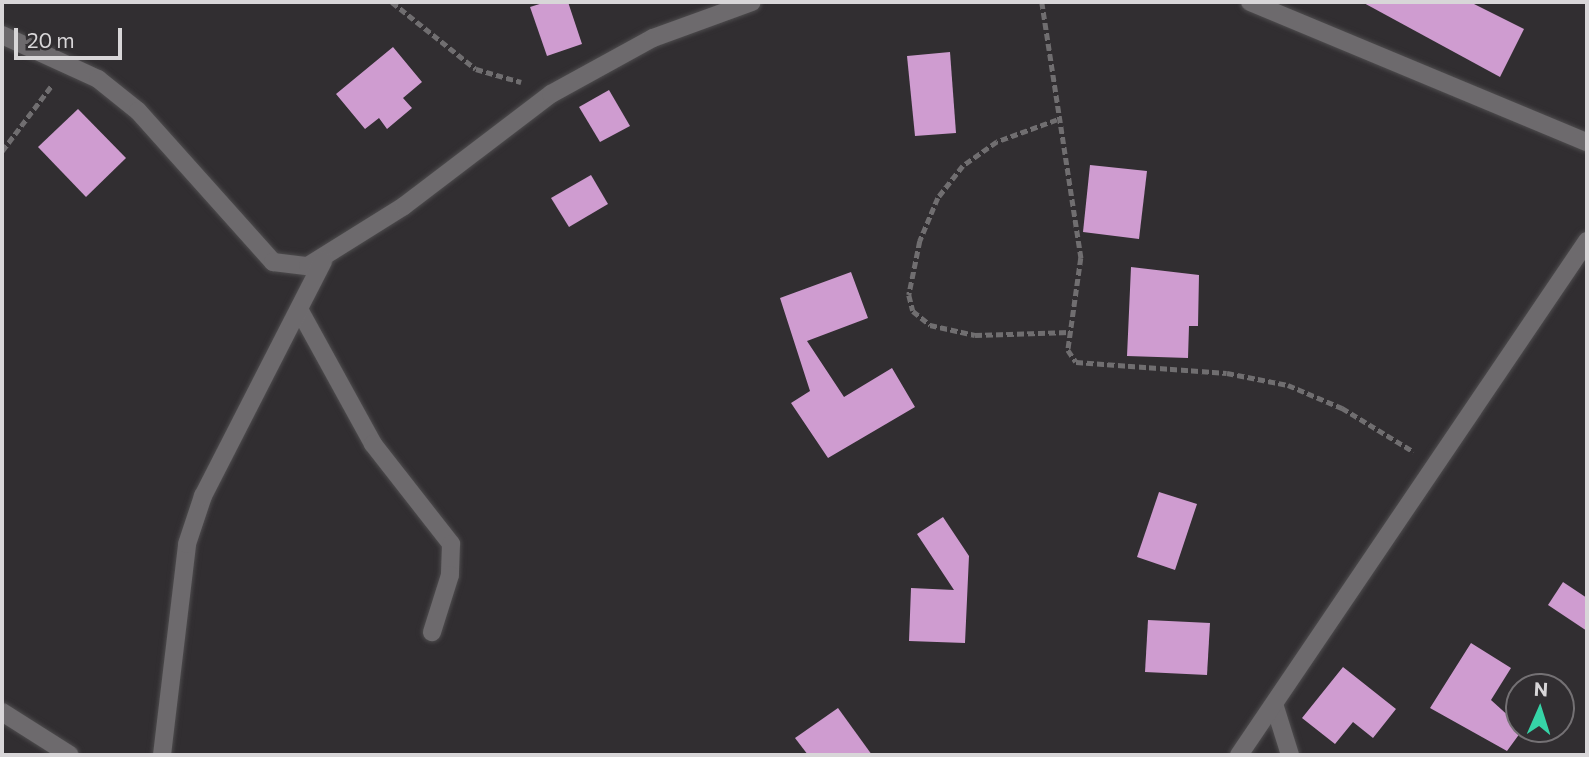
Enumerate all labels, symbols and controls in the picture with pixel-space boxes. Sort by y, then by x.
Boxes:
scale bar [18,14,126,58]
text: 20 m [27,27,75,52]
north arrow [1505,673,1575,743]
text: N [1533,677,1549,700]

